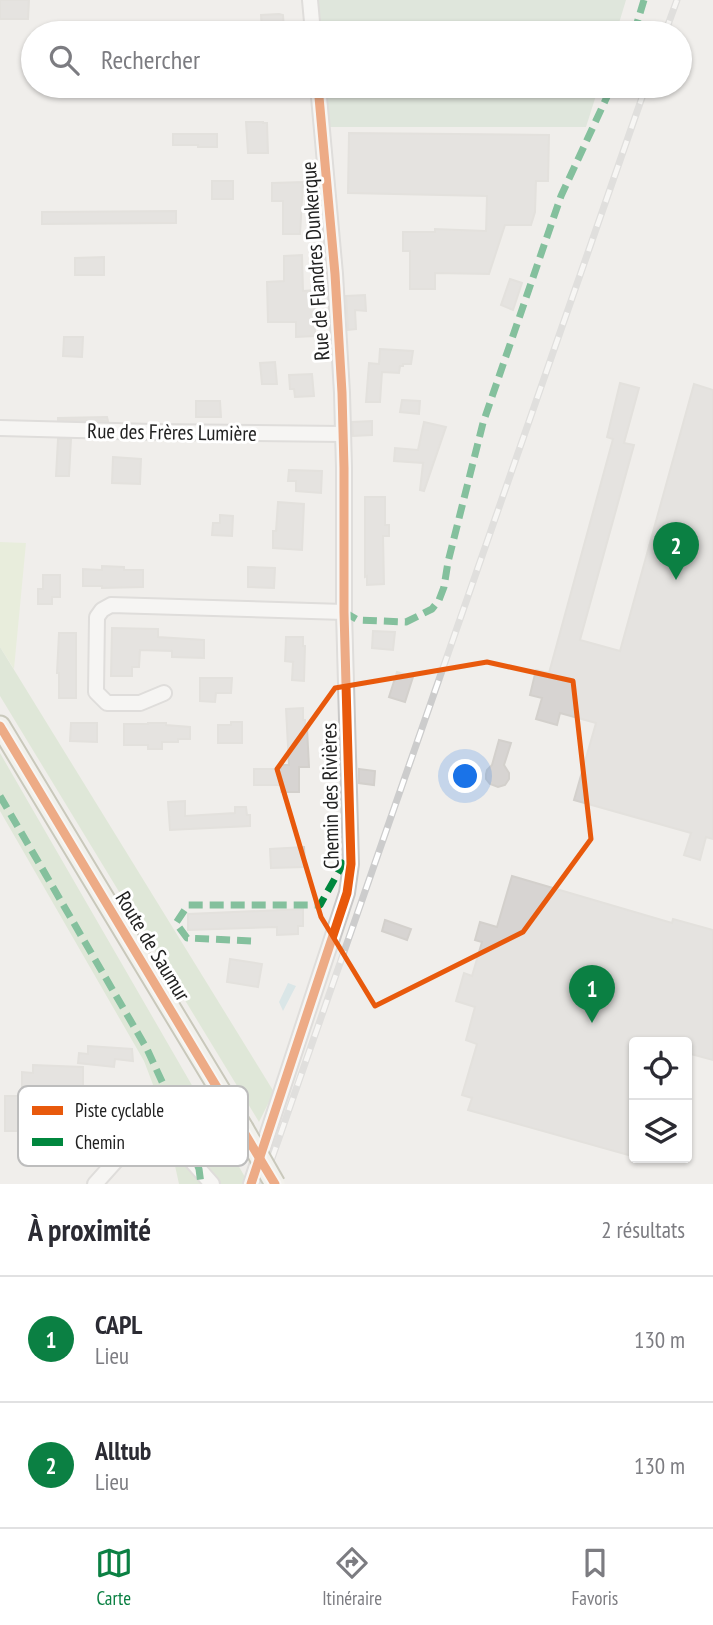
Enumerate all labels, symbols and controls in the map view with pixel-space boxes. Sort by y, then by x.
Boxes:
search box [21,21,692,98]
icon: search [45,41,83,79]
text: Rechercher [101,43,200,76]
street label: Rue de Flandres Dunkerque [295,161,335,361]
street label: Rue des Frères Lumière [87,417,257,447]
pin: 2 [653,522,699,580]
street label: Chemin des Rivières [315,723,345,869]
your location [448,759,482,793]
street label: Route de Saumur [110,886,196,1006]
pin: 1 [569,965,615,1023]
map controls [629,1037,692,1163]
button: locate [629,1037,692,1100]
legend [18,1086,248,1166]
text: Piste cyclable [75,1098,164,1122]
button: layers [629,1100,692,1163]
text: Chemin [75,1130,125,1154]
text: À proximité [28,1210,151,1249]
text: 2 résultats [601,1215,685,1244]
text: CAPL [95,1308,142,1341]
text: 1 [46,1325,57,1354]
text: 130 m [634,1325,685,1354]
text: Lieu [95,1341,129,1370]
text: Alltub [95,1434,151,1467]
text: 2 [46,1451,57,1480]
text: 130 m [634,1451,685,1480]
text: Lieu [95,1467,129,1496]
tab: Carte [95,1544,133,1610]
tab: Itinéraire [322,1544,382,1610]
tab: Favoris [572,1544,618,1610]

